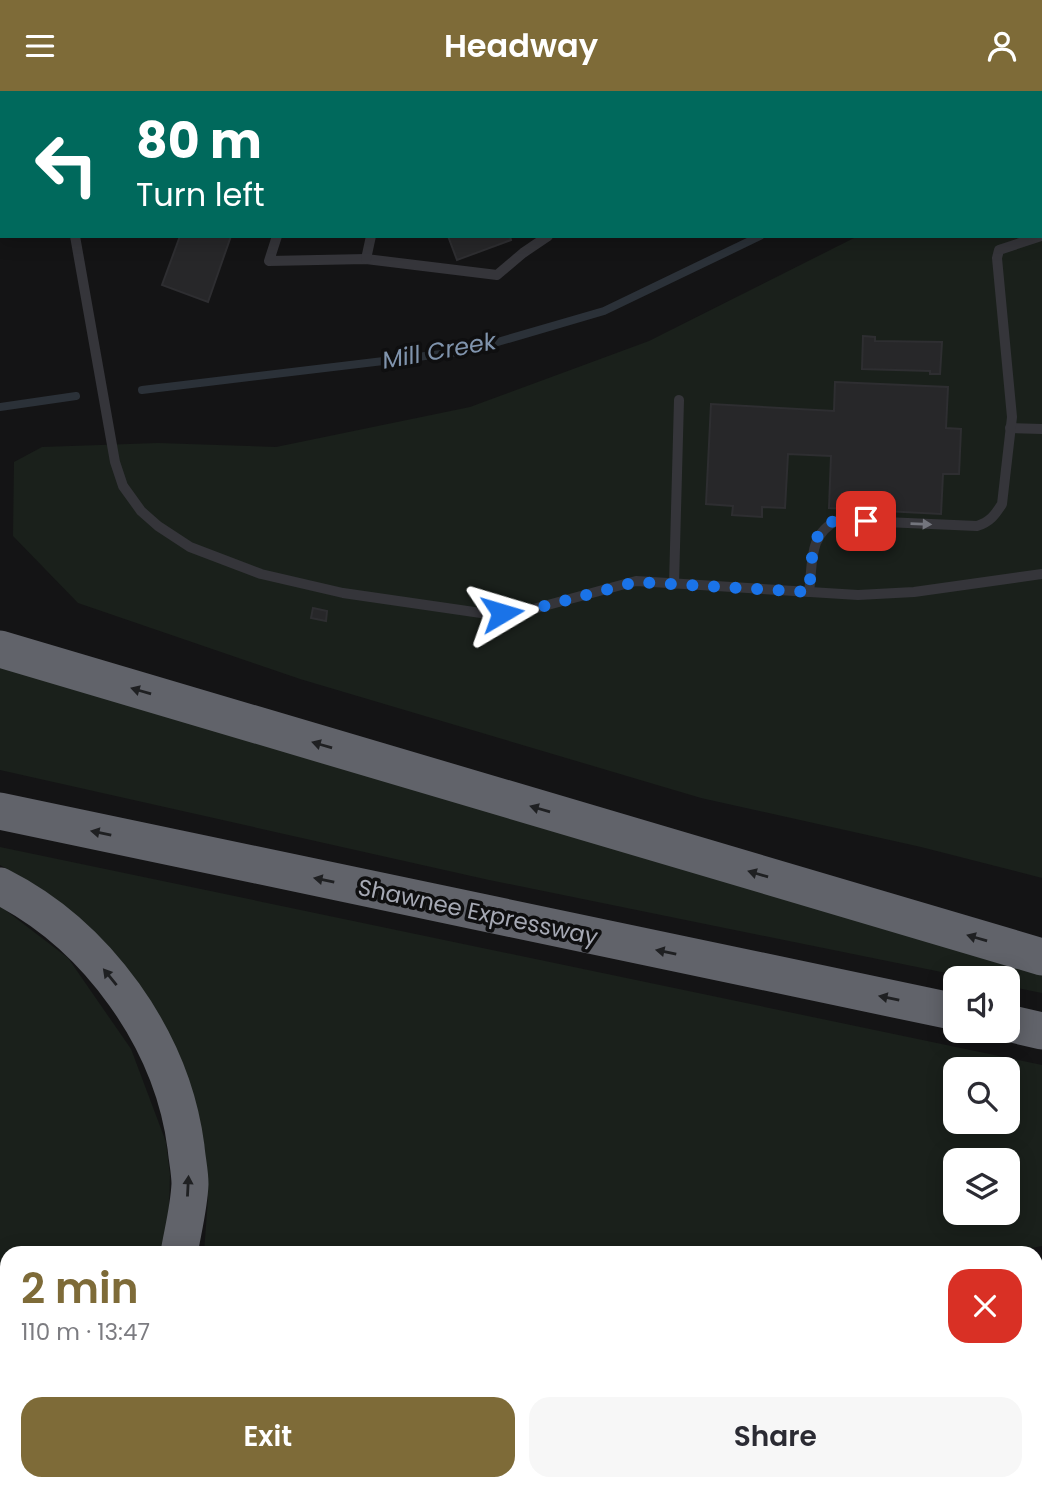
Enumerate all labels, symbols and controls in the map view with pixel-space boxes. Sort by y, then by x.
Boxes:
text: Headway [444,23,598,68]
icon: menu [21,27,59,65]
icon: person [983,27,1021,65]
text: 80 m [136,107,262,175]
icon: left [21,119,112,210]
text: Turn left [136,172,265,217]
water label: Mill Creek [379,324,500,377]
pin [836,491,896,551]
icon: arrive [847,502,885,540]
one-way arrow [910,518,932,529]
position arrow [465,576,539,650]
one-way arrow [130,685,151,695]
one-way arrow [311,739,332,749]
one-way arrow [529,803,551,814]
one-way arrow [90,827,112,838]
one-way arrow [748,868,769,878]
street label: Shawnee Expressway [355,871,601,953]
one-way arrow [313,874,335,885]
one-way arrow [966,932,987,942]
one-way arrow [655,946,677,957]
map controls [943,966,1020,1225]
button: sound [943,966,1020,1043]
one-way arrow [103,969,118,986]
one-way arrow [878,993,900,1004]
button: search [943,1057,1020,1134]
button: layers [943,1148,1020,1225]
one-way arrow [183,1174,194,1196]
text: 2 min [21,1259,139,1318]
button: close [948,1269,1022,1343]
text: 110 m · 13:47 [21,1316,150,1348]
button: Exit [21,1397,515,1477]
button: Share [529,1397,1022,1477]

